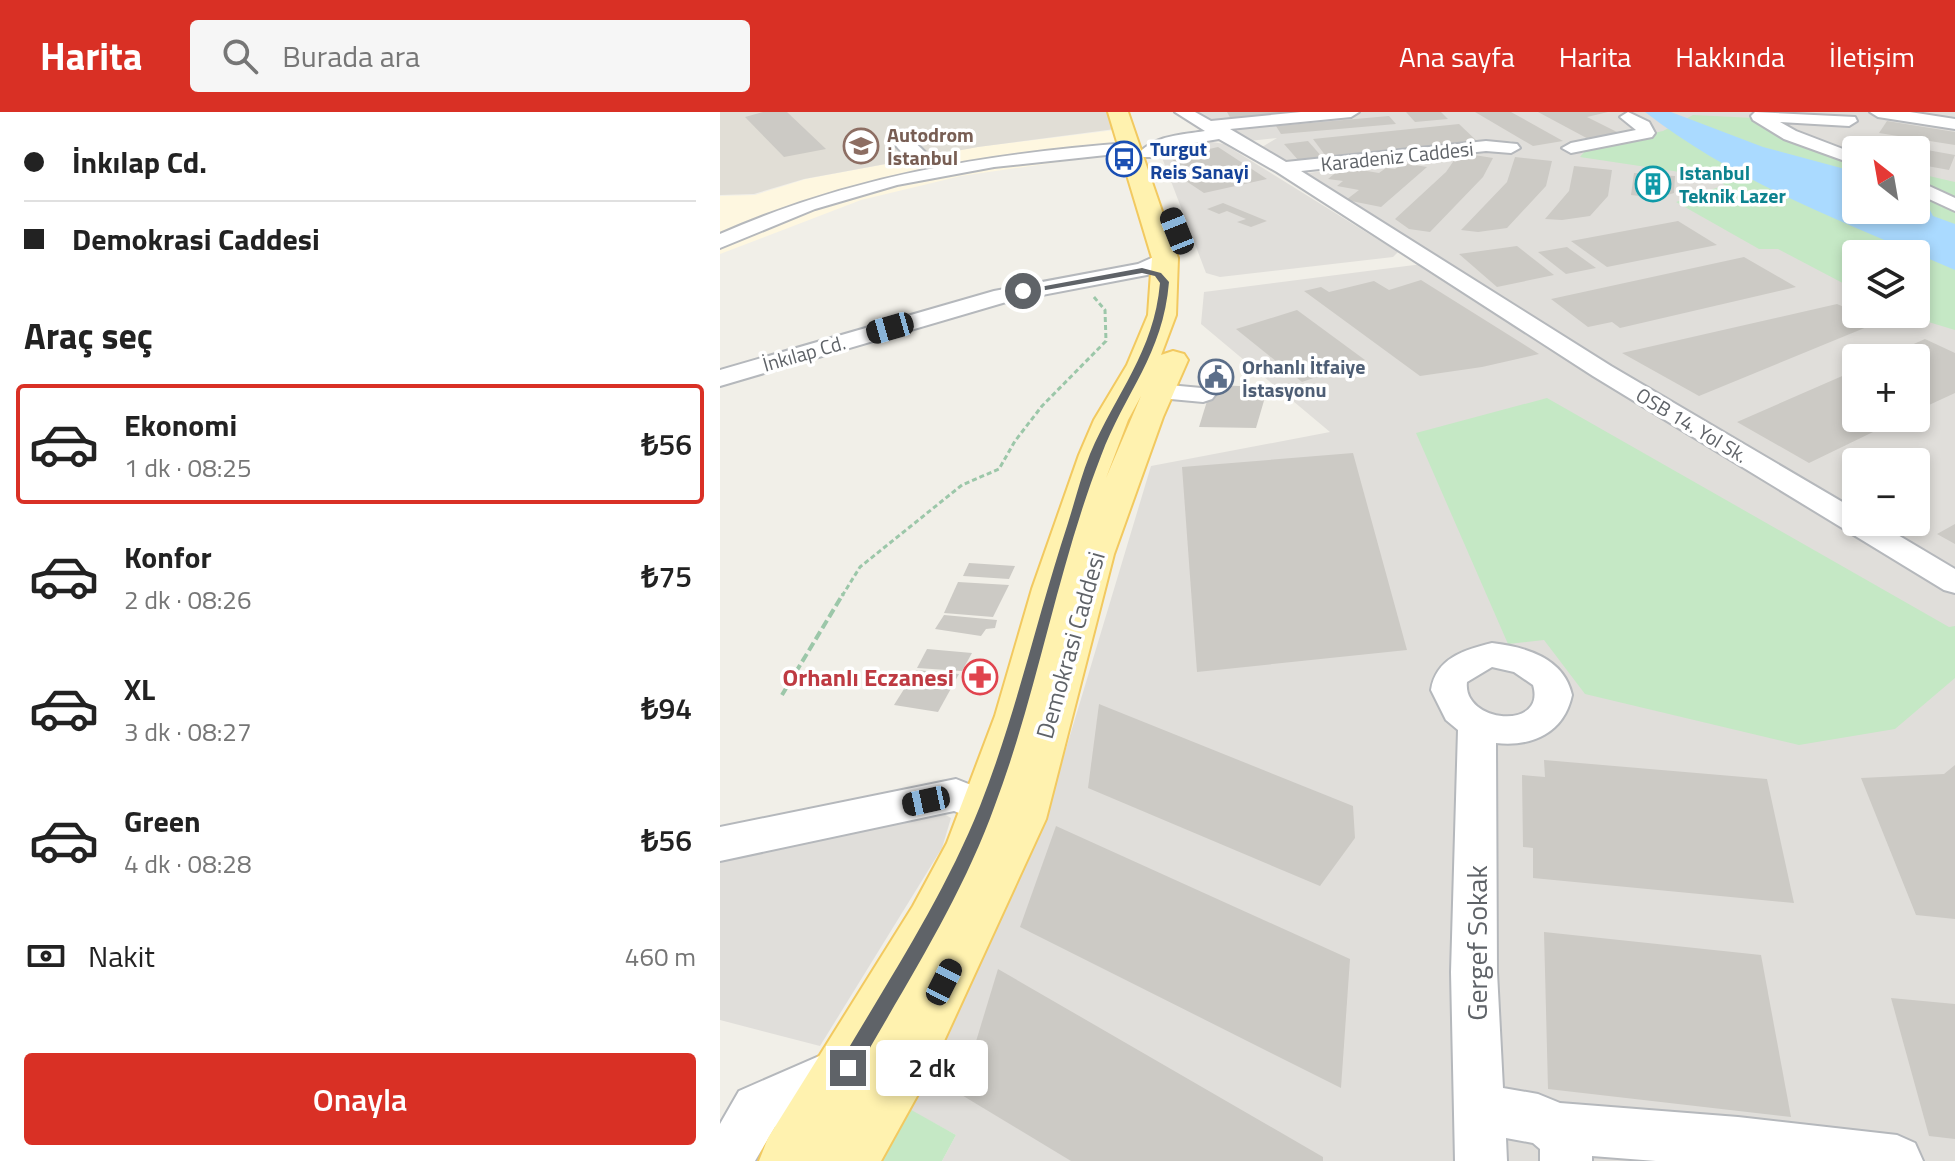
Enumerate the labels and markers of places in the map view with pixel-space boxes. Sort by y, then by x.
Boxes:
place label: Autodrom İstanbul [887,119,974,173]
school or university icon: Autodrom İstanbul [842,127,880,165]
place label: Turgut Reis Sanayi [1150,133,1249,187]
bus stop icon: Turgut Reis Sanayi [1105,140,1143,178]
place label: Istanbul Teknik Lazer [1679,157,1786,211]
building icon: Istanbul Teknik Lazer [1634,165,1672,203]
place label: Orhanlı İtfaiye İstasyonu [1242,351,1365,405]
public building icon: Orhanlı İtfaiye İstasyonu [1197,358,1235,396]
pharmacy icon: Orhanlı Eczanesi [961,658,999,696]
place label: Orhanlı Eczanesi [783,659,954,695]

